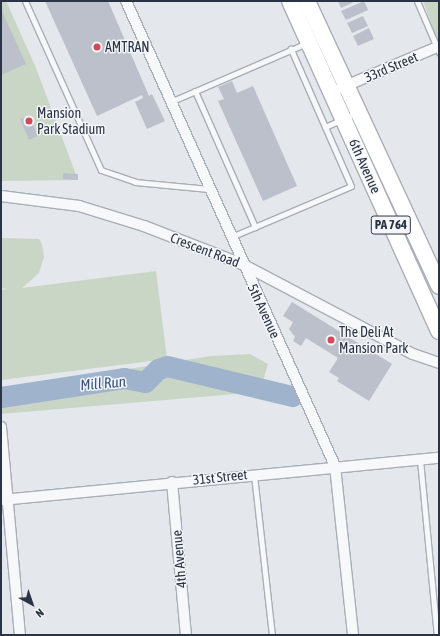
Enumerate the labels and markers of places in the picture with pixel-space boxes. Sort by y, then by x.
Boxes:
place label: AMTRAN [105,39,150,55]
marker: AMTRAN [92,42,102,52]
place label: Mansion Park Stadium [37,105,105,138]
marker: Mansion Park Stadium [24,116,34,126]
place label: The Deli At Mansion Park [339,324,409,356]
marker: The Deli At Mansion Park [326,335,336,345]

